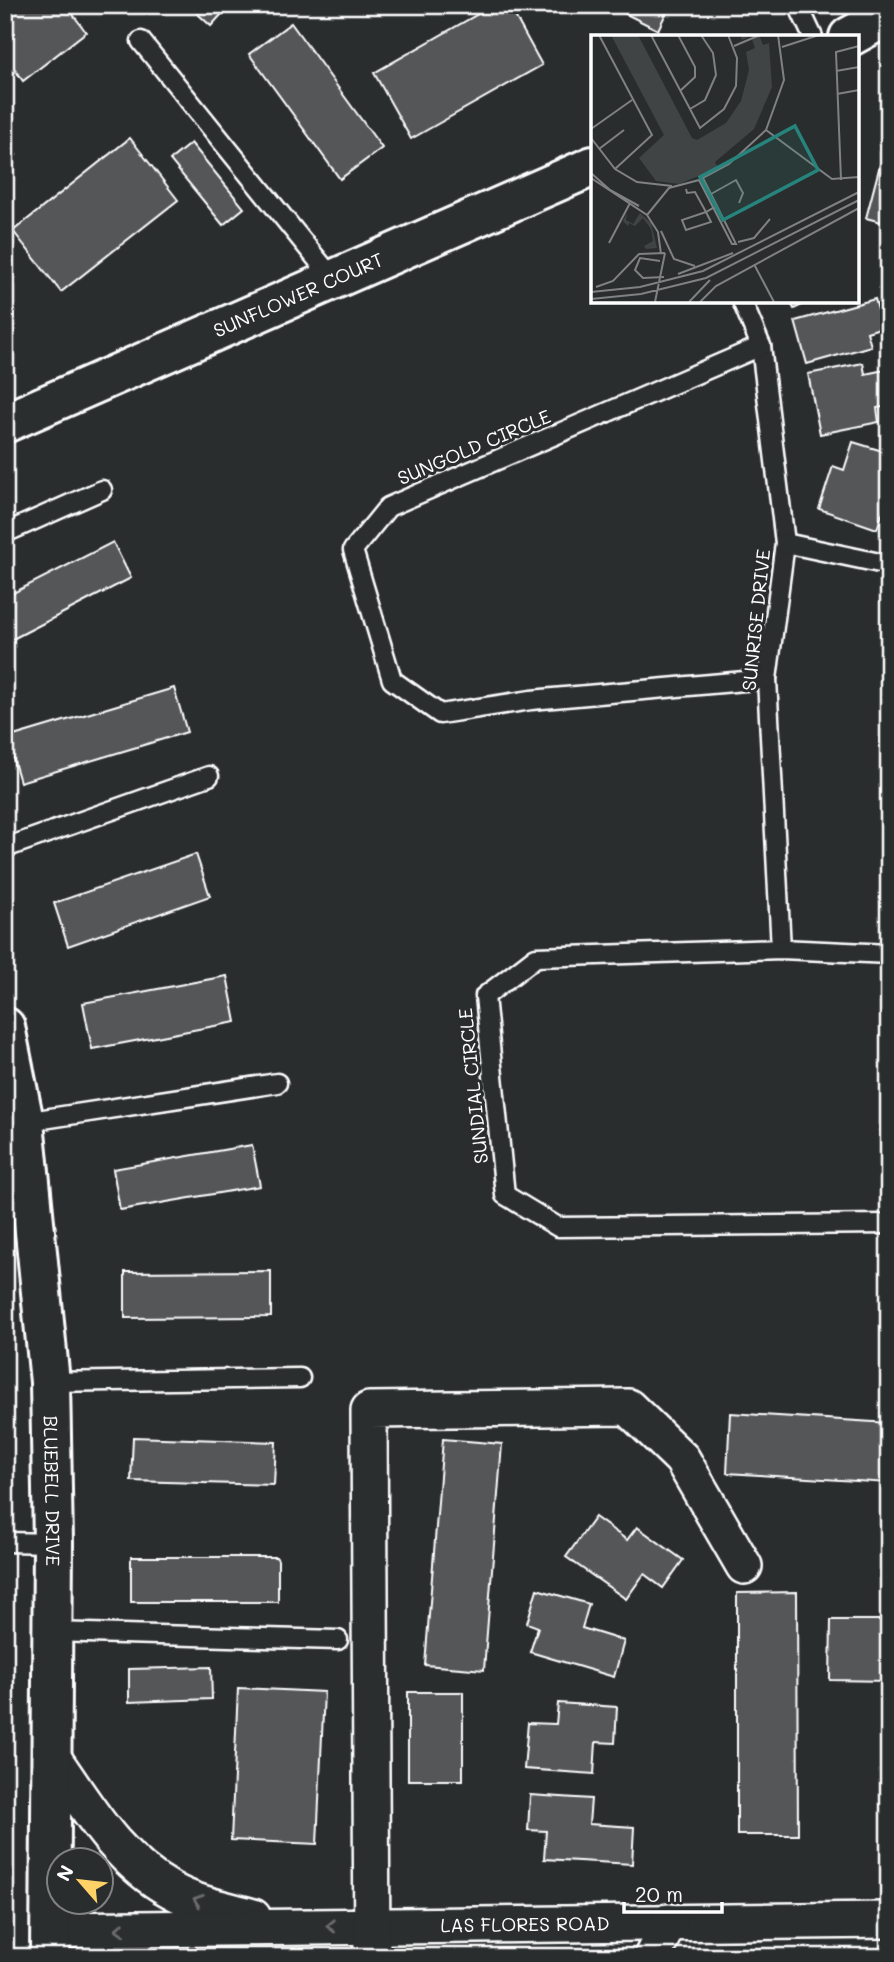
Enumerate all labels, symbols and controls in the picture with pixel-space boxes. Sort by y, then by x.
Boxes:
inset map [591,35,859,303]
street label: SUNFLOWER COURT [209,246,387,342]
street label: SUNGOLD CIRCLE [393,403,554,490]
street label: SUNRISE DRIVE [736,548,775,692]
street label: SUNDIAL CIRCLE [452,1007,493,1165]
street label: BLUEBELL DRIVE [39,1415,66,1566]
north arrow [46,1846,116,1916]
text: N [50,1861,79,1885]
scale bar [624,1871,722,1915]
text: 20 m [635,1880,683,1907]
one-way arrow [192,1894,204,1908]
street label: LAS FLORES ROAD [440,1910,610,1937]
one-way arrow [325,1918,335,1934]
one-way arrow [114,1921,125,1937]

